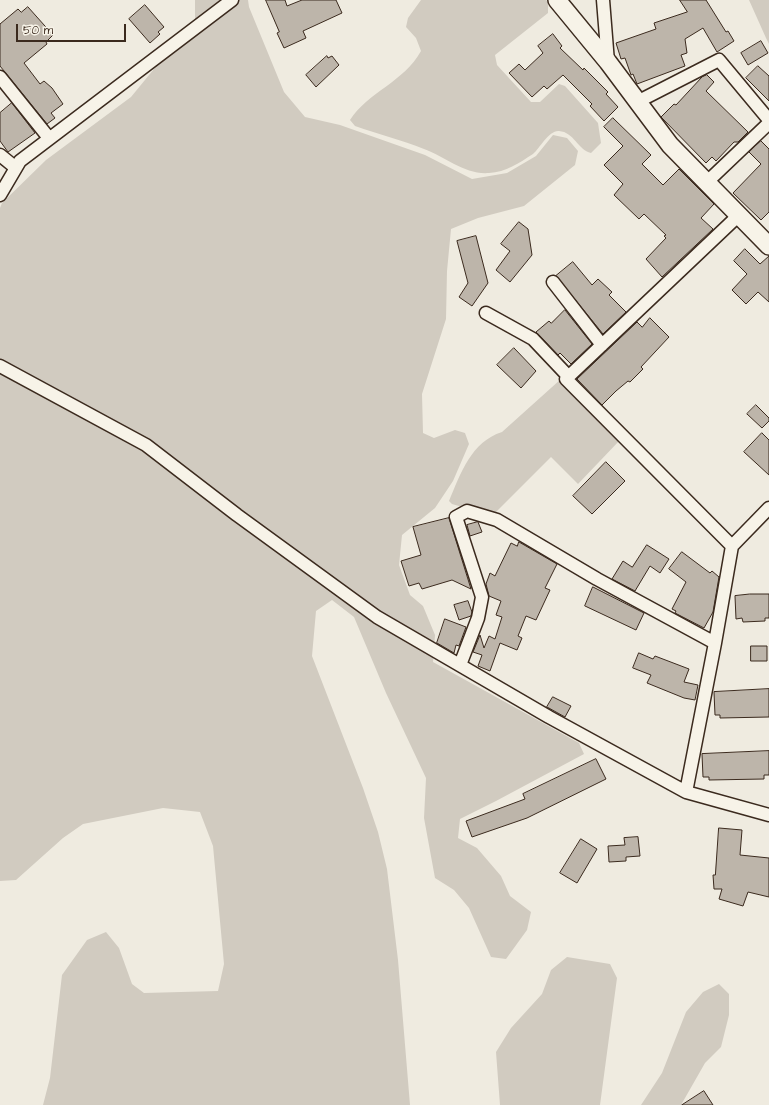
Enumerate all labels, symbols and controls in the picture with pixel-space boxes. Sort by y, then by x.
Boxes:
scale bar [18,16,128,42]
text: 50 m [23,22,53,39]

